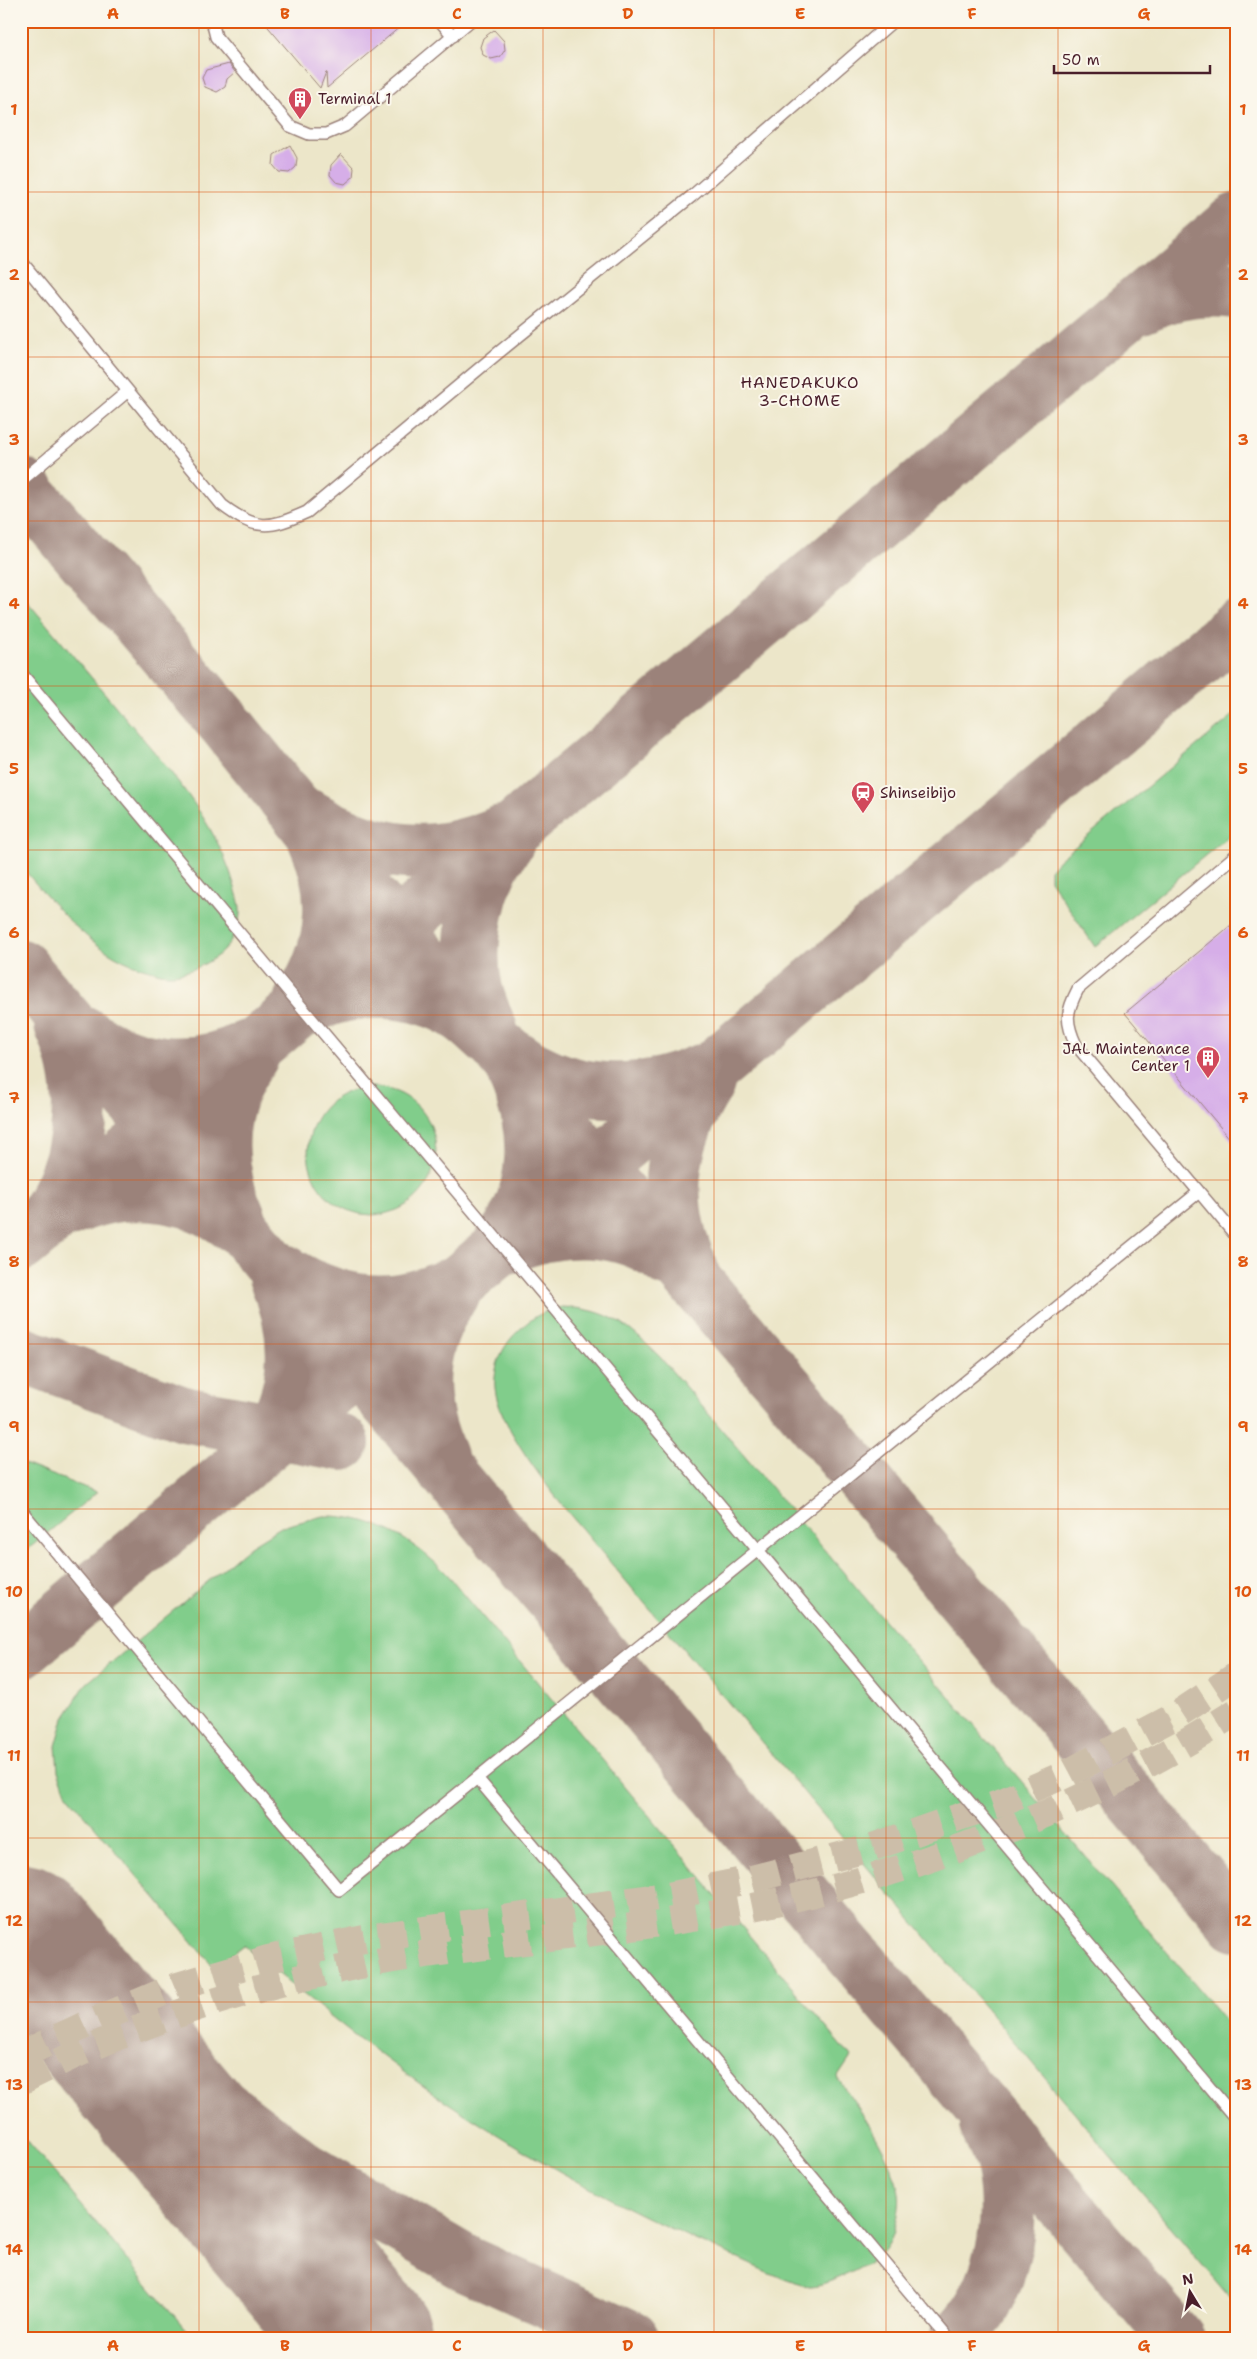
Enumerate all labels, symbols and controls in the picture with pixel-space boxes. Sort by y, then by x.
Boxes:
text: A [107,3,119,24]
text: B [280,3,290,24]
text: C [452,3,462,24]
text: D [622,3,634,24]
text: E [795,3,805,24]
text: F [967,3,977,24]
text: G [1138,3,1151,24]
scale bar [1054,42,1211,74]
text: 50 m [1062,50,1100,70]
building icon: Terminal 1 [287,86,313,120]
place label: Terminal 1 [318,89,391,109]
text: 1 [10,99,18,120]
text: 1 [1239,99,1247,120]
text: 2 [8,264,20,285]
text: 2 [1237,264,1249,285]
district label: HANEDAKUKO 3-CHOME [740,372,860,411]
text: 3 [8,429,20,450]
text: 3 [1237,429,1249,450]
text: 4 [8,593,20,614]
text: 4 [1237,593,1249,614]
text: 5 [9,758,19,779]
text: 5 [1238,758,1248,779]
station icon: Shinseibijo [850,780,876,814]
place label: Shinseibijo [880,783,956,803]
text: 6 [8,922,20,943]
text: 6 [1237,922,1249,943]
place label: JAL Maintenance Center 1 [1062,1039,1190,1076]
building icon: JAL Maintenance Center 1 [1195,1045,1221,1079]
text: 7 [8,1087,20,1108]
text: 7 [1237,1087,1249,1108]
text: 8 [8,1251,20,1272]
text: 8 [1237,1251,1249,1272]
text: 9 [8,1416,20,1437]
text: 9 [1237,1416,1249,1437]
text: 10 [5,1581,23,1602]
text: 10 [1234,1581,1252,1602]
text: 11 [7,1745,21,1766]
text: 11 [1236,1745,1250,1766]
text: 12 [5,1910,23,1931]
text: 12 [1234,1910,1252,1931]
text: 13 [5,2074,23,2095]
text: 13 [1234,2074,1252,2095]
text: 14 [5,2239,23,2260]
text: 14 [1234,2239,1252,2260]
north arrow [1164,2266,1214,2316]
text: N [1181,2269,1195,2289]
text: A [107,2335,119,2356]
text: B [280,2335,290,2356]
text: C [452,2335,462,2356]
text: D [622,2335,634,2356]
text: E [795,2335,805,2356]
text: F [967,2335,977,2356]
text: G [1138,2335,1151,2356]

